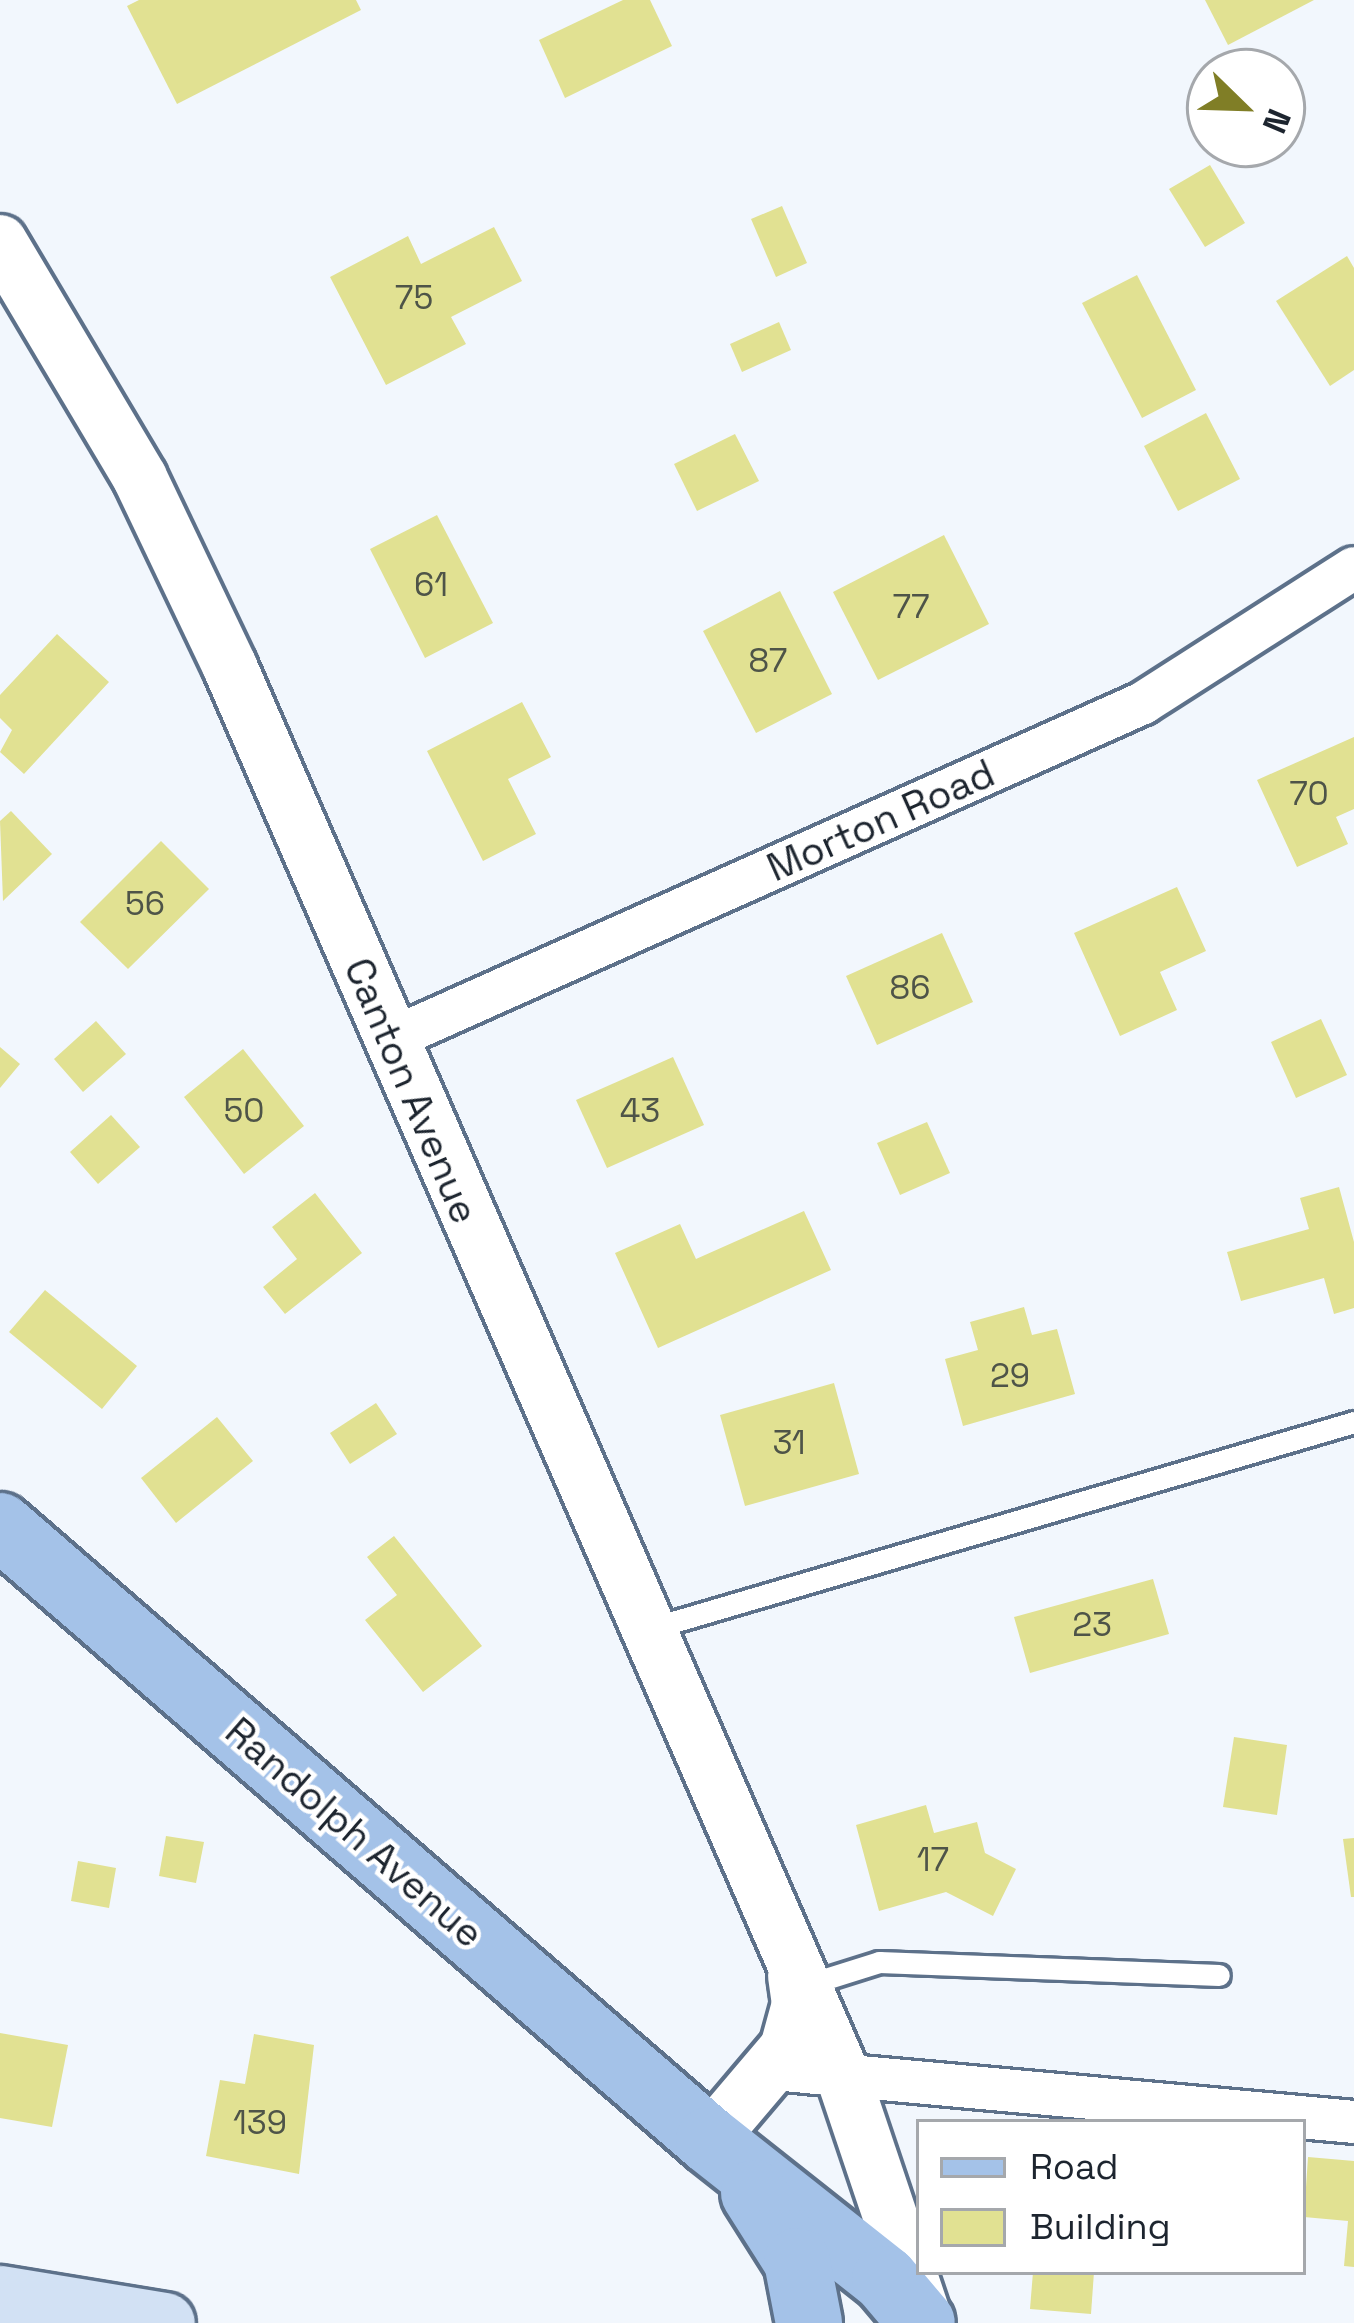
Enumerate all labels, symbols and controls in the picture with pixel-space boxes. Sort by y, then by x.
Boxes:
north arrow [1186,48,1306,168]
text: N [1253,103,1300,139]
house number: 75 [395,279,433,319]
house number: 61 [414,566,448,606]
house number: 77 [892,588,930,628]
house number: 87 [749,642,787,682]
street label: Morton Road [760,750,1002,892]
house number: 70 [1289,775,1329,815]
house number: 56 [125,885,165,925]
street label: Canton Avenue [334,951,488,1231]
house number: 86 [890,969,930,1009]
house number: 50 [224,1092,264,1132]
house number: 43 [620,1092,660,1132]
house number: 29 [990,1357,1030,1397]
house number: 31 [772,1424,806,1464]
house number: 23 [1072,1606,1112,1646]
street label: Randolph Avenue [215,1708,493,1958]
house number: 17 [917,1841,949,1881]
house number: 139 [233,2104,287,2144]
legend [916,2119,1306,2275]
text: Road [1030,2144,1118,2190]
text: Building [1030,2204,1171,2250]

